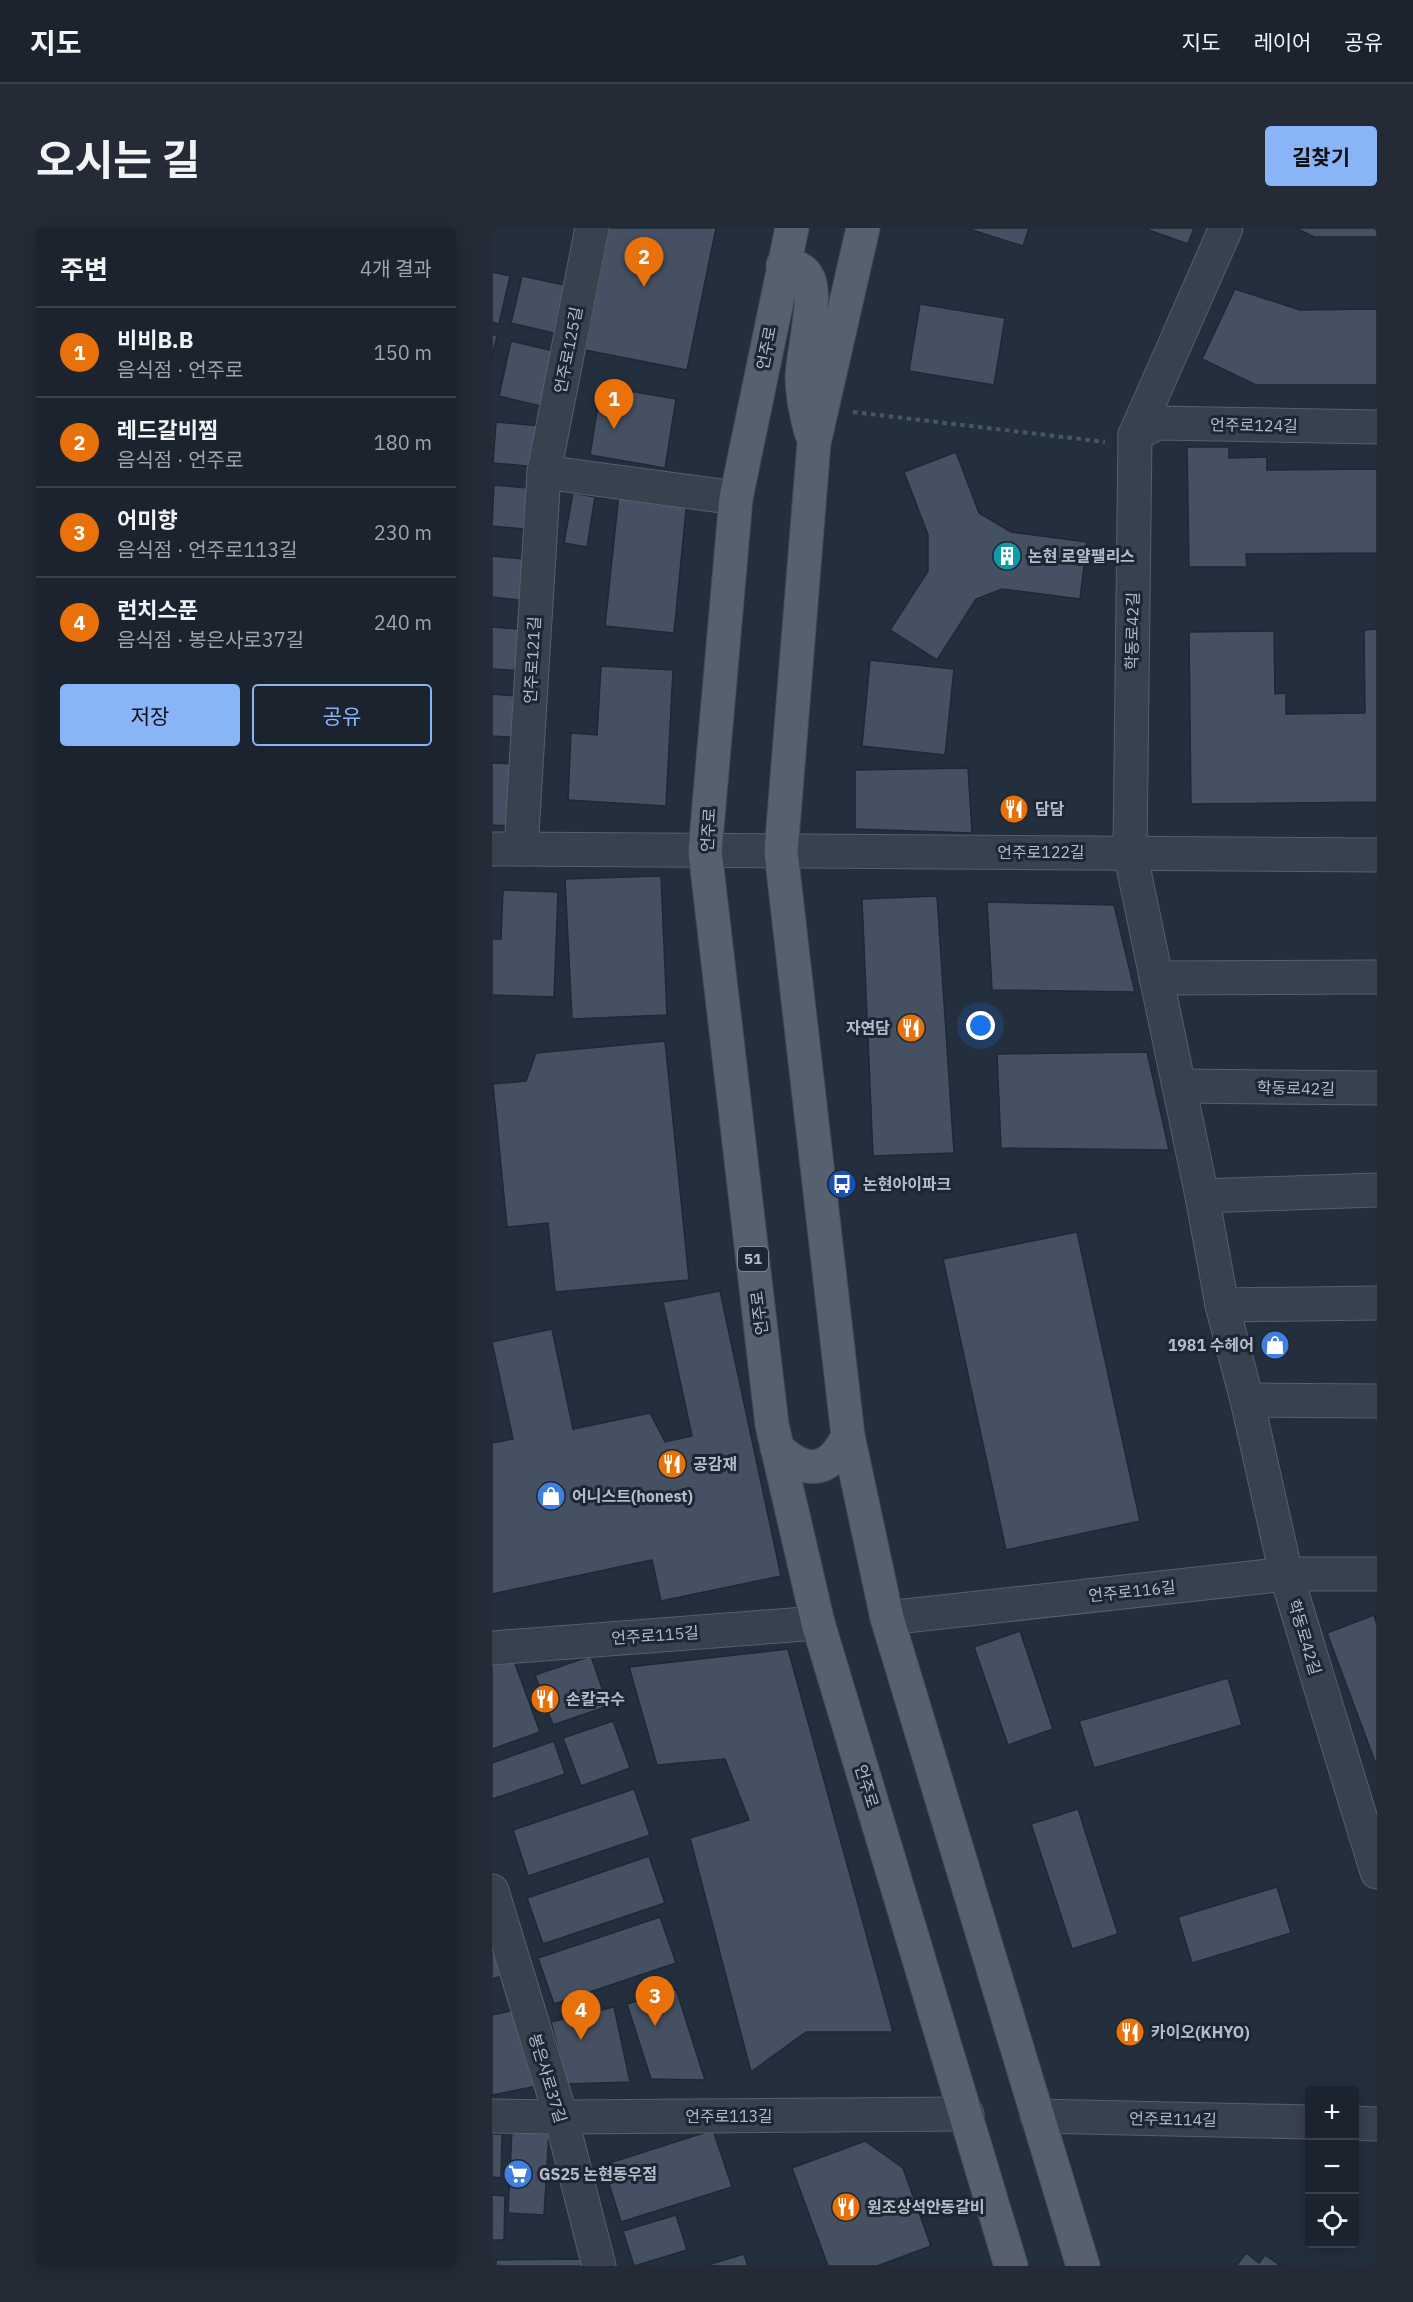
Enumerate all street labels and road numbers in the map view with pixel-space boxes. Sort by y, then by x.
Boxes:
street label: 언주로125길 [550,305,586,395]
street label: 언주로 [752,324,780,372]
street label: 언주로124길 [1210,414,1298,436]
street label: 학동로42길 [1121,592,1143,670]
street label: 언주로121길 [520,616,544,704]
street label: 언주로 [697,807,719,853]
street label: 언주로122길 [997,842,1085,862]
street label: 학동로42길 [1257,1077,1335,1099]
road number: 51 [738,1247,768,1271]
street label: 언주로 [746,1290,772,1336]
street label: 언주로116길 [1087,1576,1177,1606]
street label: 학동로42길 [1284,1597,1326,1677]
street label: 언주로115길 [611,1622,699,1648]
street label: 언주로 [851,1762,883,1810]
street label: 봉은사로37길 [525,2031,571,2125]
street label: 언주로113길 [685,2106,773,2126]
street label: 언주로114길 [1129,2108,1217,2130]

